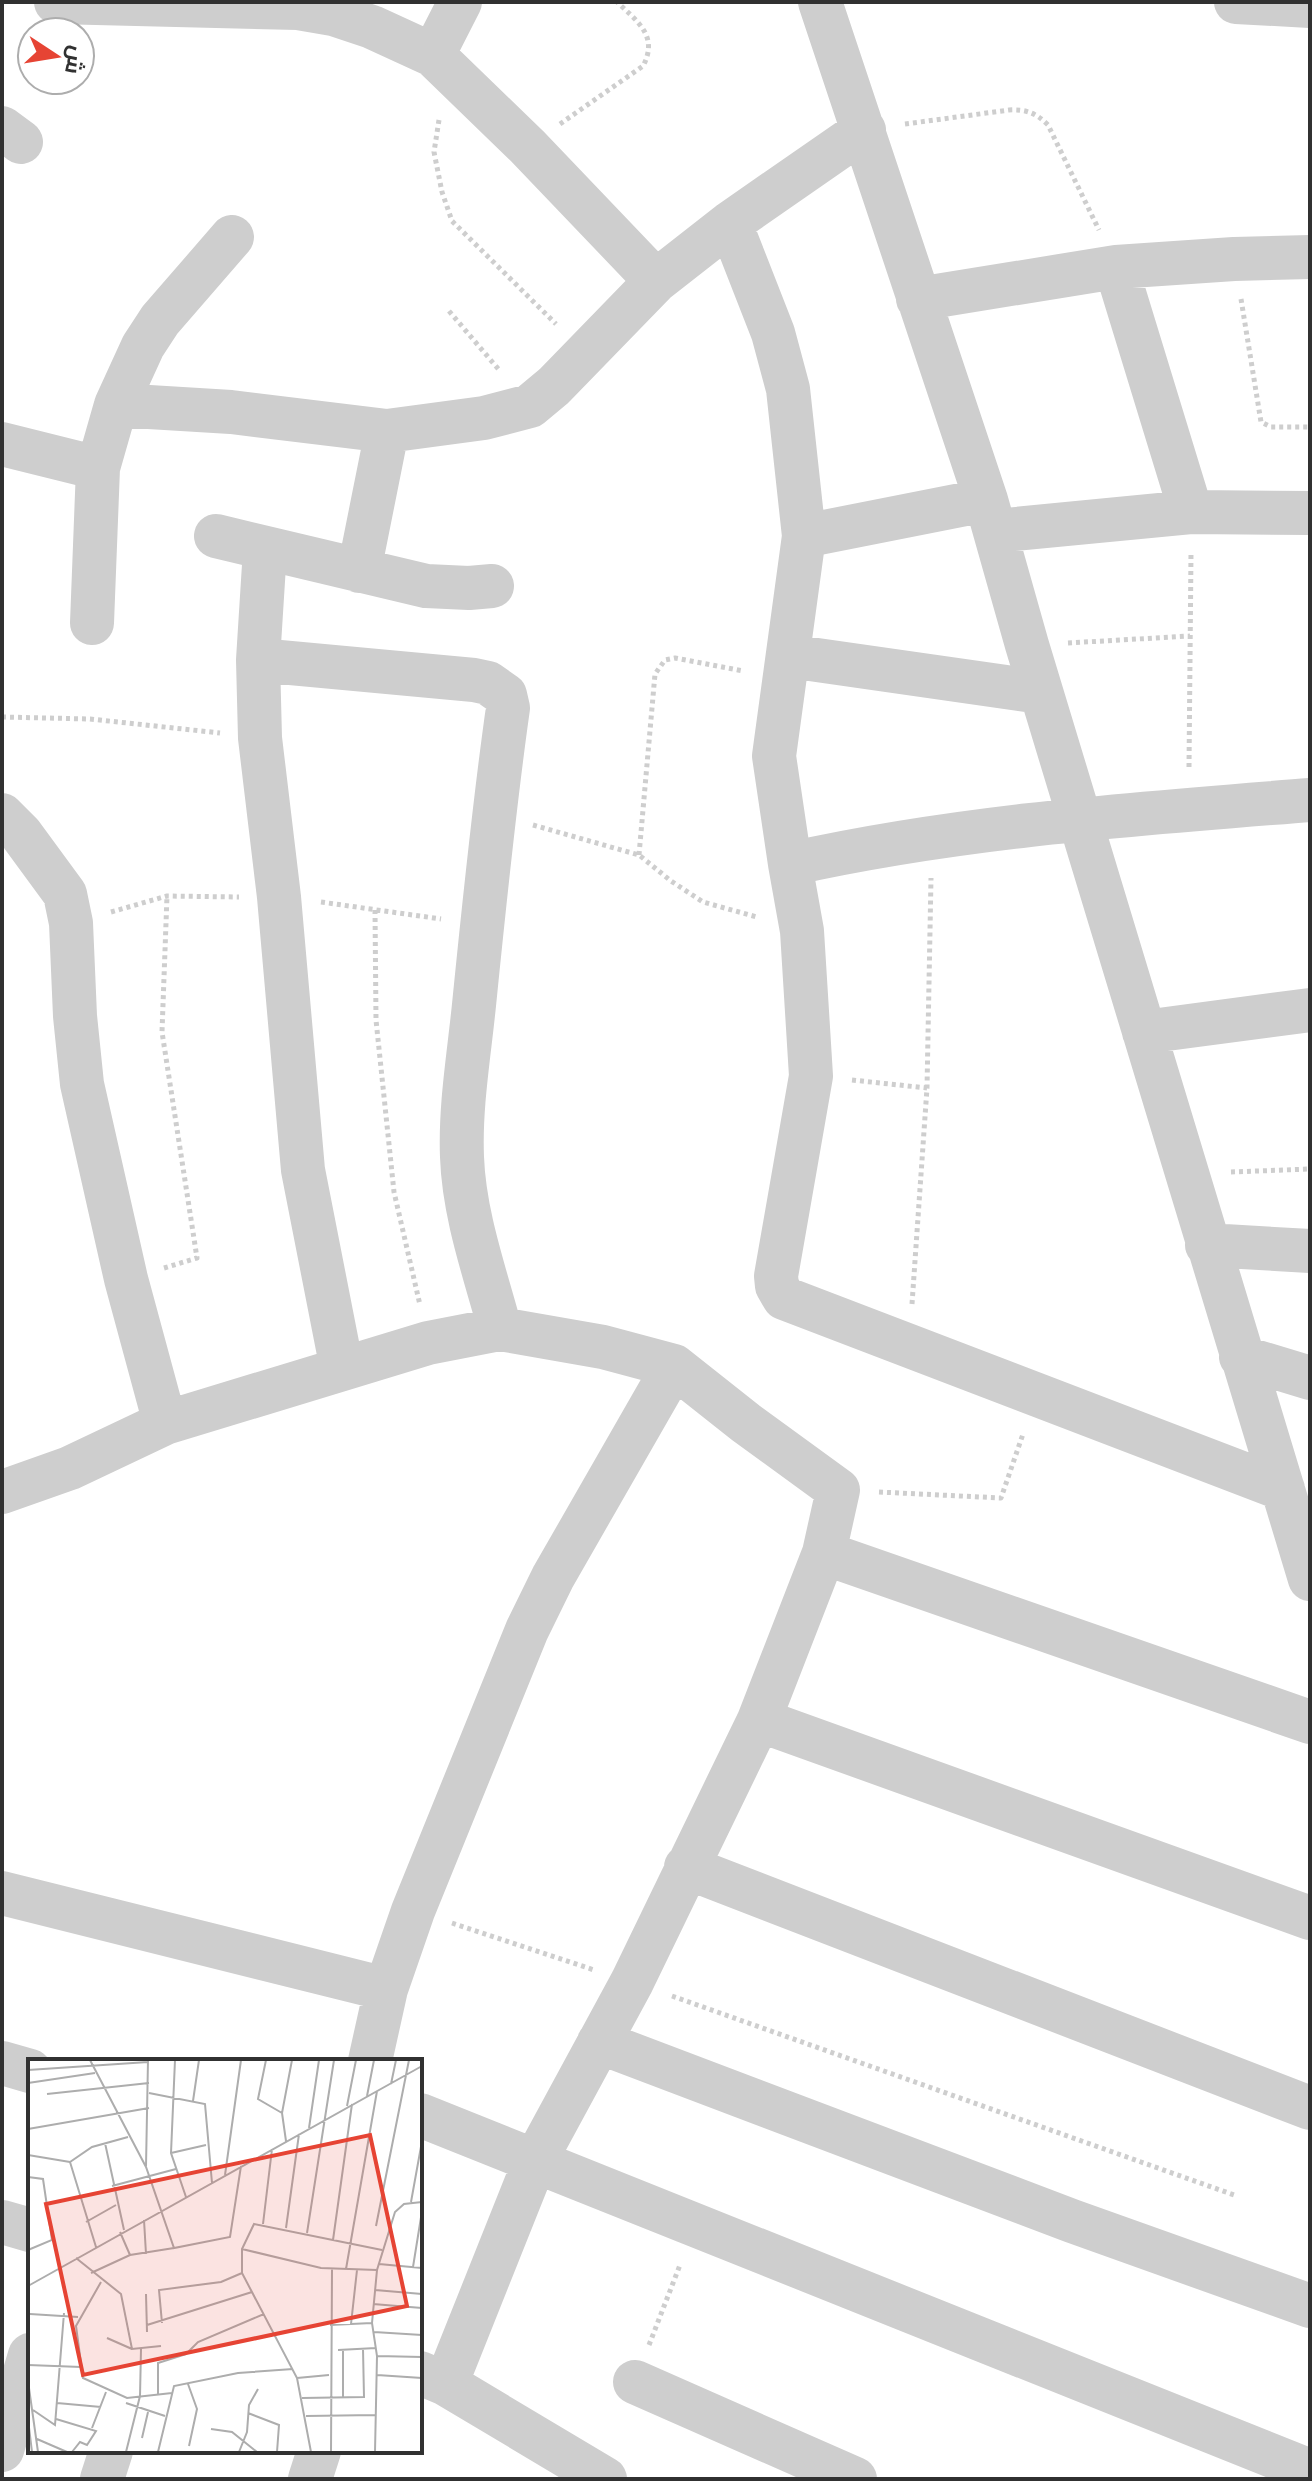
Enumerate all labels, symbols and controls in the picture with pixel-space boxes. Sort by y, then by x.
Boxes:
north arrow [16,16,96,96]
text: ش [59,43,90,76]
inset map [28,2059,422,2453]

